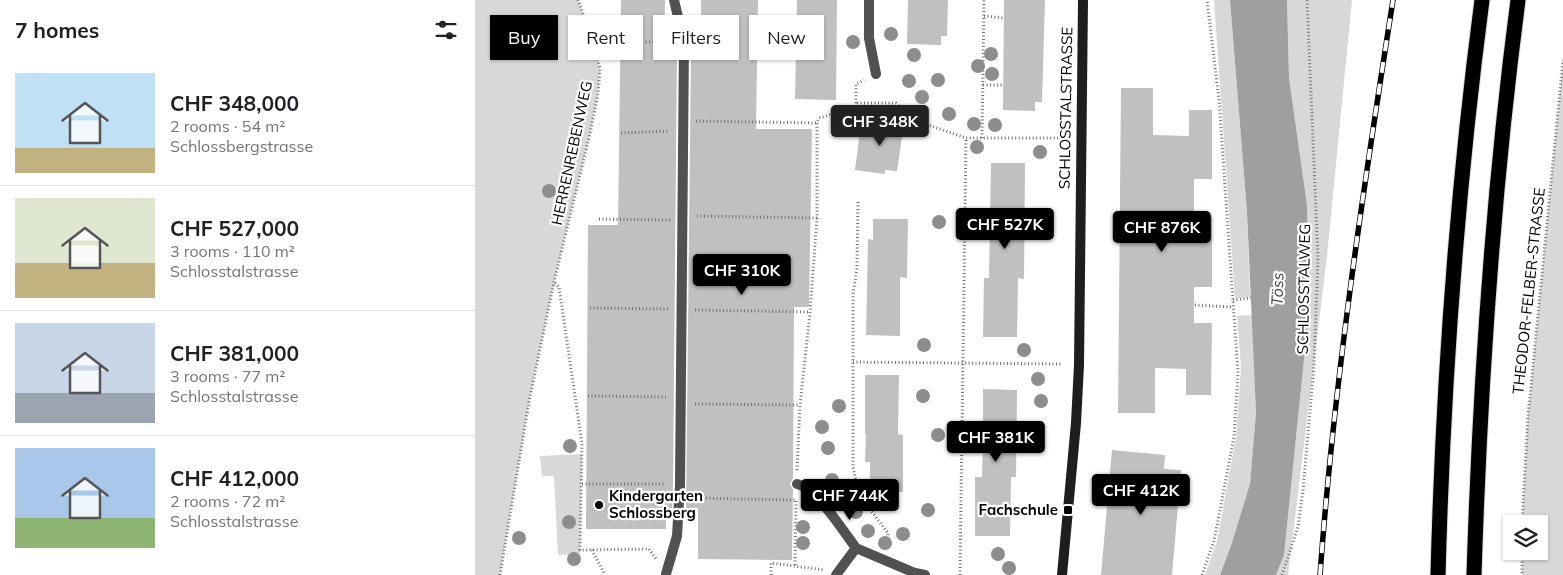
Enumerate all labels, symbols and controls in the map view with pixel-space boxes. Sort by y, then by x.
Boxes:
chip: Buy [490,15,558,60]
chip: Rent [568,15,643,60]
chip: Filters [653,15,739,60]
chip: New [749,15,824,60]
icon: filters [432,16,460,44]
text: 7 homes [15,17,99,43]
street label: SCHLOSSTALSTRASSE [1055,26,1076,189]
street label: HERRENREBENWEG [547,79,596,227]
text: CHF 348,000 [170,90,299,116]
icon: home [55,93,115,153]
pin: CHF 348K [828,104,932,147]
text: CHF 348K [842,111,918,131]
text: 2 rooms · 54 m² [170,116,285,136]
text: Schlossbergstrasse [170,136,313,156]
street label: THEODOR-FELBER-STRASSE [1508,186,1549,395]
pin: CHF 527K [953,208,1057,250]
pin: CHF 876K [1110,210,1214,253]
text: CHF 527K [967,214,1043,234]
text: CHF 527,000 [170,215,299,241]
text: CHF 876K [1124,217,1200,237]
icon: home [55,218,115,278]
street label: SCHLOSSTALWEG [1293,223,1314,355]
text: 3 rooms · 110 m² [170,241,295,261]
pin: CHF 310K [690,254,794,296]
text: CHF 310K [704,260,780,280]
text: Schlosstalstrasse [170,261,298,281]
water label: Töss [1266,272,1288,306]
text: CHF 381,000 [170,340,299,366]
icon: home [55,343,115,403]
text: 3 rooms · 77 m² [170,366,285,386]
text: Schlosstalstrasse [170,386,298,406]
pin: CHF 381K [944,420,1048,463]
text: CHF 381K [958,427,1034,447]
text: CHF 412,000 [170,465,299,491]
icon: home [55,468,115,528]
pin: CHF 412K [1089,474,1193,516]
pin: CHF 744K [798,478,902,521]
text: CHF 412K [1103,480,1179,500]
text: CHF 744K [812,485,888,505]
place label: Kindergarten Schlossberg [609,486,703,522]
text: 2 rooms · 72 m² [170,491,285,511]
marker: Kindergarten Schlossberg [593,499,605,511]
place label: Fachschule [979,500,1058,519]
marker: Fachschule [1062,504,1074,516]
text: Schlosstalstrasse [170,511,298,531]
map controls [1503,515,1548,560]
button: layers [1503,515,1548,560]

